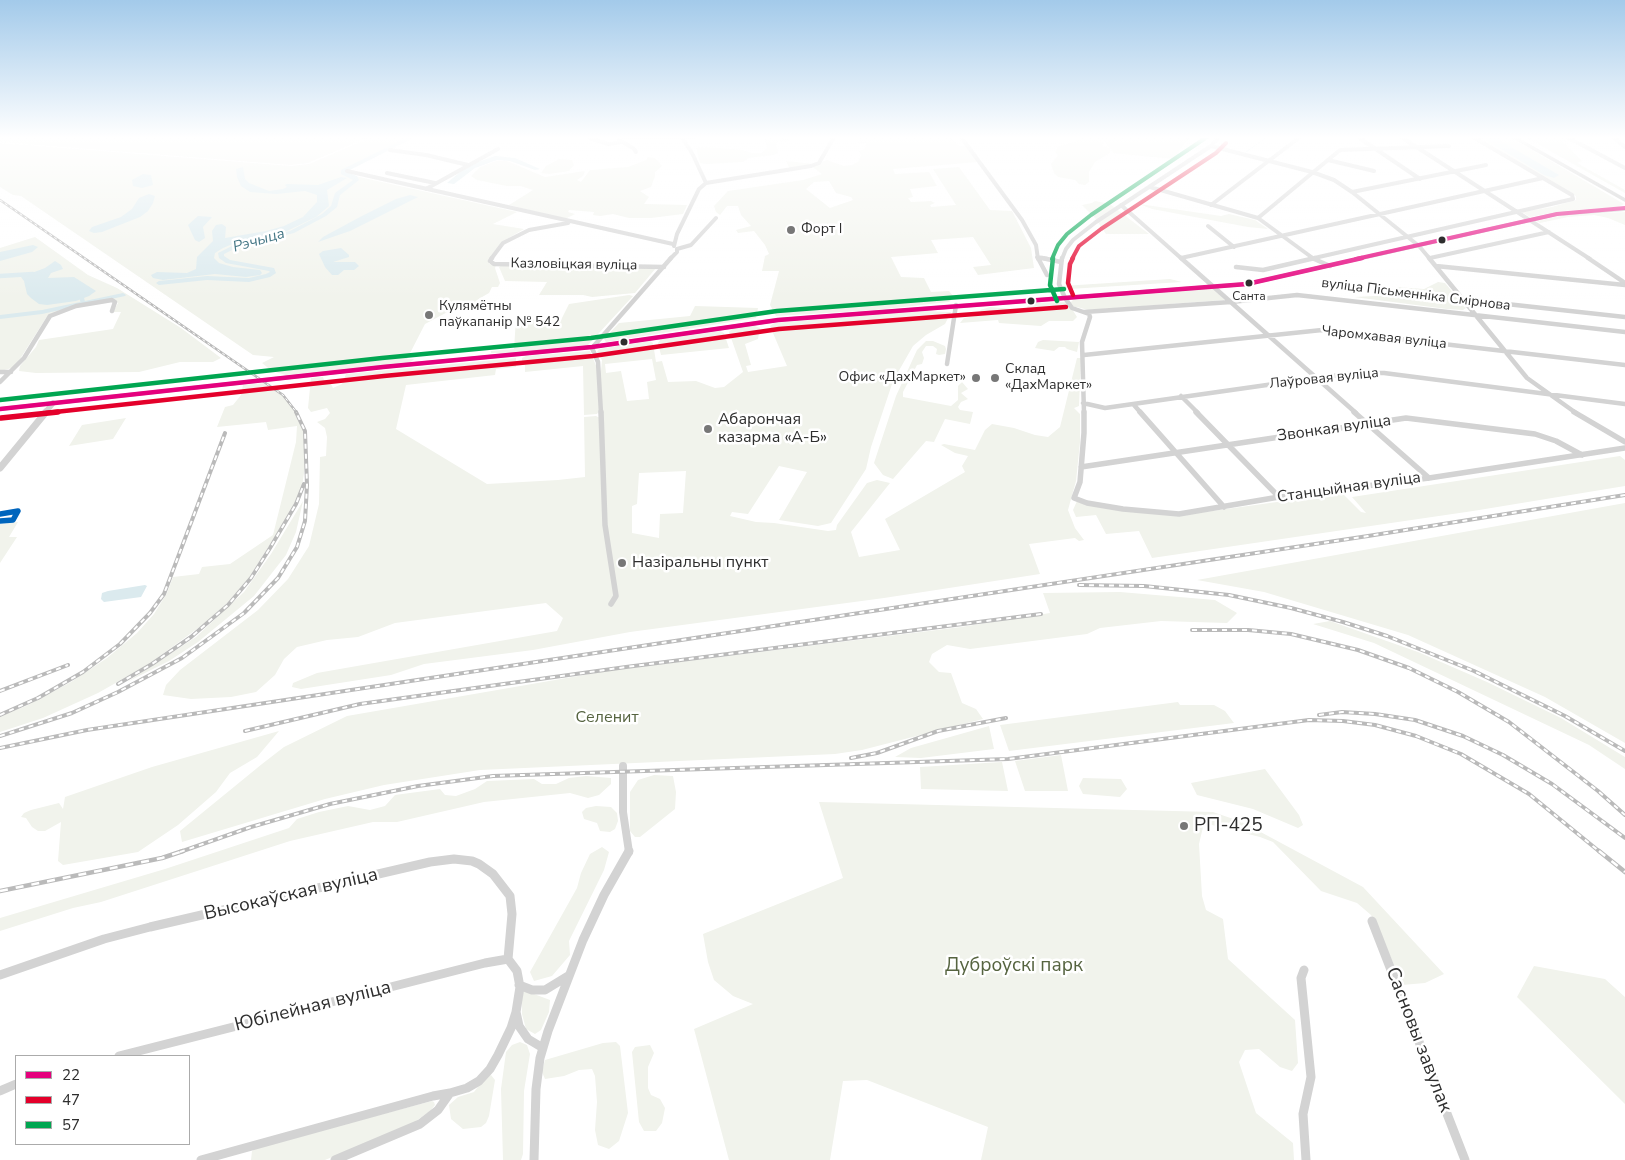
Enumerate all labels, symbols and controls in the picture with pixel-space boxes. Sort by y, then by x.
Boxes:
place label: Форт I [801,222,842,238]
marker: Форт I [785,224,797,236]
water label: Рэчыца [231,225,287,257]
unlabelled marker [1437,235,1447,245]
street label: Казловіцкая вуліца [510,255,638,275]
street label: вуліца Пісьменніка Смірнова [1320,275,1512,315]
marker: Санта [1244,278,1254,288]
place label: Санта [1232,290,1266,304]
unlabelled marker [1026,296,1036,306]
place label: Кулямётны паўкапанір № 542 [439,299,560,332]
marker: Кулямётны паўкапанір № 542 [423,309,435,321]
street label: Чаромхавая вуліца [1321,323,1447,353]
unlabelled marker [619,337,629,347]
place label: Склад «ДахМаркет» [1005,362,1092,394]
street label: Лаўровая вуліца [1269,365,1379,393]
place label: Офис «ДахМаркет» [838,370,966,386]
marker: Офис «ДахМаркет» [970,372,982,384]
marker: Склад «ДахМаркет» [989,372,1001,384]
place label: Абарончая казарма «А-Б» [718,410,827,448]
street label: Звонкая вуліца [1276,411,1392,447]
marker: Абарончая казарма «А-Б» [702,423,714,435]
street label: Станцыйная вуліца [1276,468,1422,508]
place label: Назіральны пункт [632,553,768,573]
marker: Назіральны пункт [616,557,628,569]
park label: Селенит [576,708,638,728]
place label: РП-425 [1194,815,1263,837]
marker: РП-425 [1178,820,1190,832]
street label: Высокаўская вуліца [202,864,380,926]
park label: Дуброўскі парк [945,955,1083,977]
street label: Сасновы завулак [1380,964,1456,1116]
street label: Юбілейная вуліца [232,977,394,1037]
legend [15,1055,190,1145]
text: 22 [62,1065,80,1085]
text: 47 [62,1090,80,1110]
text: 57 [62,1115,80,1135]

